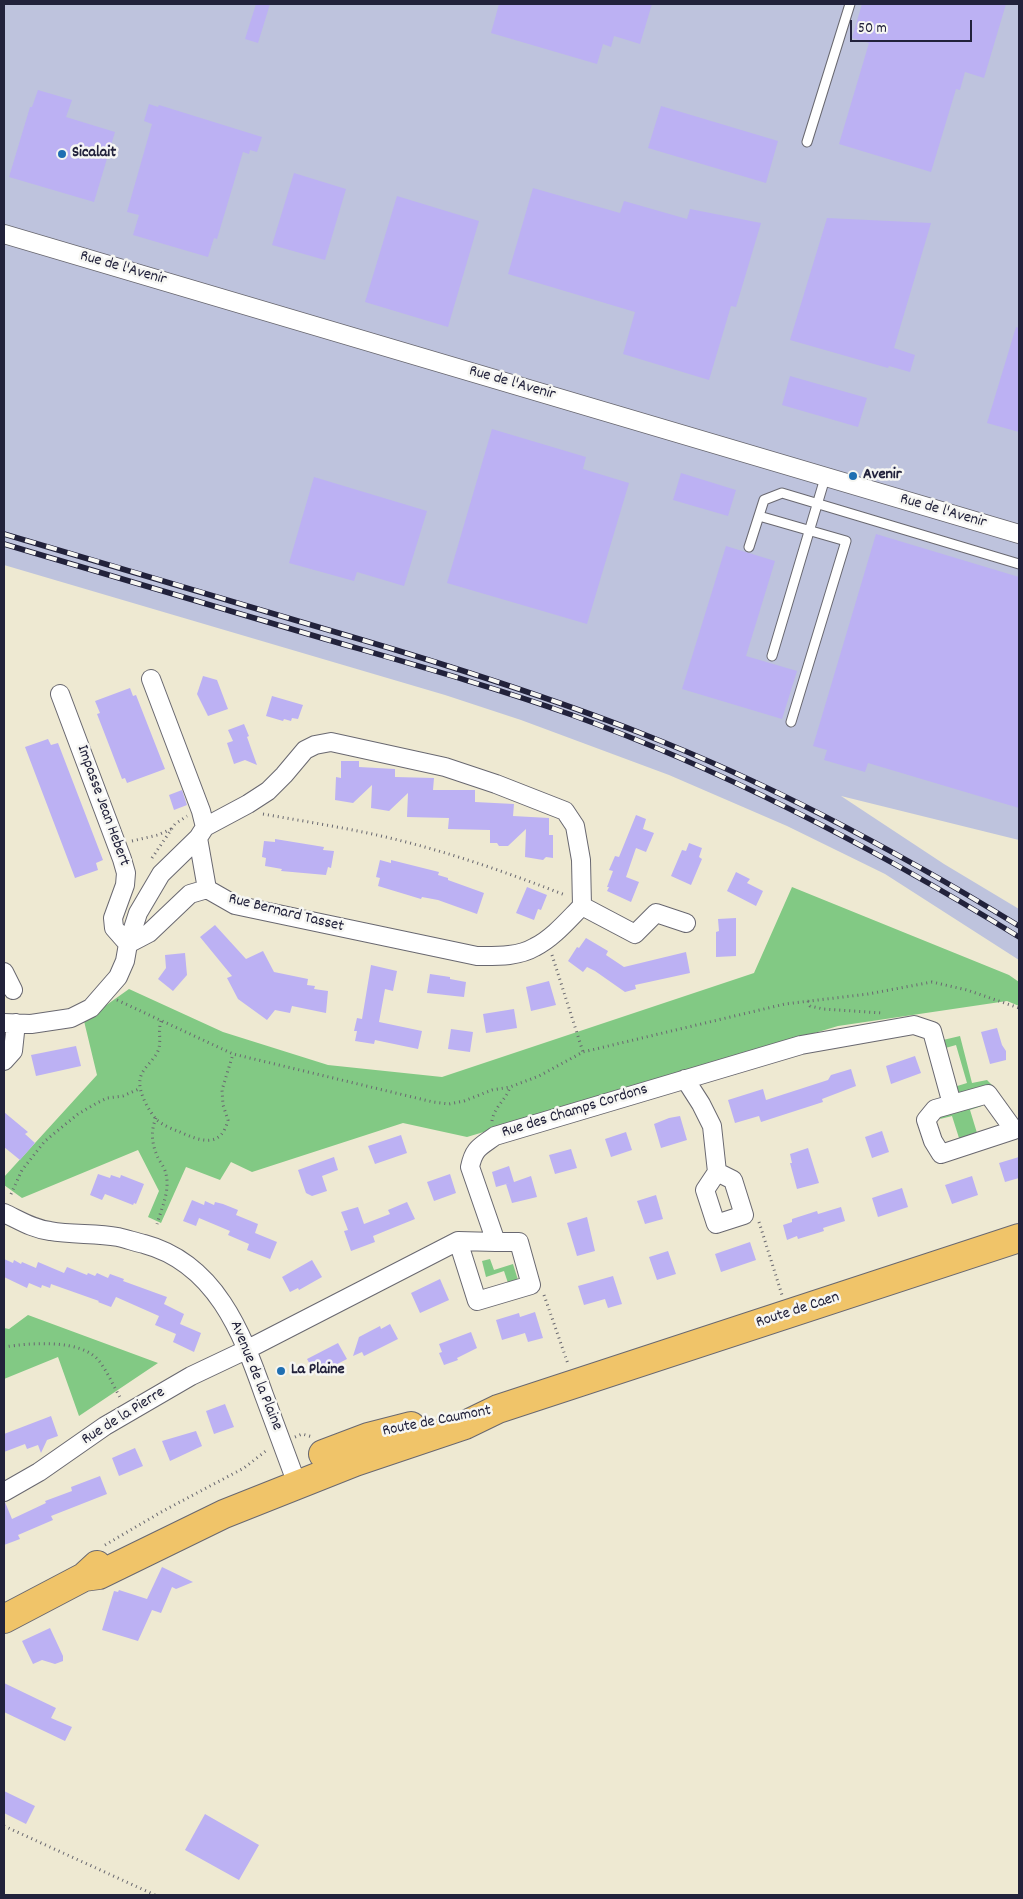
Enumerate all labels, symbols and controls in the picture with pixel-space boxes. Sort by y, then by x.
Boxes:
scale bar [853,10,976,42]
text: 50 m [858,18,887,40]
place label: Sicalait [72,144,116,164]
marker: Sicalait [56,148,68,160]
street label: Rue de l'Avenir [77,247,169,291]
street label: Rue de l'Avenir [466,362,558,406]
place label: Avenir [863,466,902,486]
marker: Avenir [847,470,859,482]
street label: Rue de l'Avenir [897,490,989,534]
street label: Impasse Jean Hebert [71,743,133,869]
street label: Rue Bernard Tasset [226,890,346,938]
street label: Rue des Champs Cordons [500,1081,650,1143]
street label: Route de Caen [754,1289,842,1333]
street label: Avenue de la Plaine [224,1318,286,1434]
place label: La Plaine [291,1361,345,1381]
marker: La Plaine [275,1365,287,1377]
street label: Rue de la Pierre [79,1384,169,1450]
street label: Route de Caumont [381,1402,493,1442]

